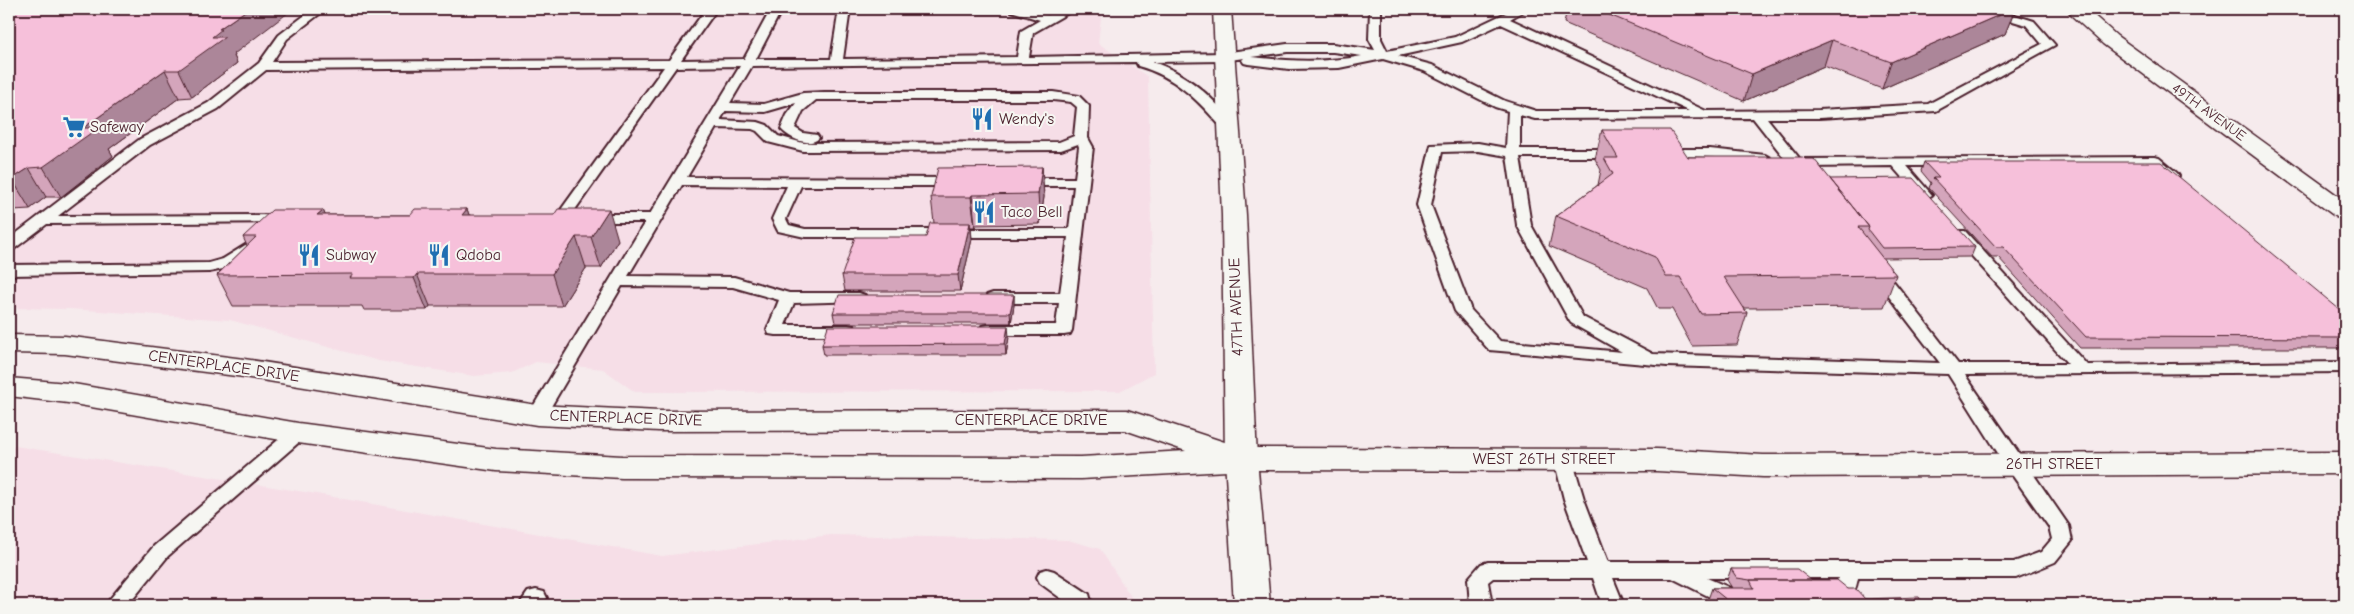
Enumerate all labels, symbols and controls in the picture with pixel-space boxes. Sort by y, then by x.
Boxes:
street label: 49TH AVENUE [2169,80,2249,144]
restaurant icon: Wendy's [969,106,995,132]
place label: Wendy's [999,110,1054,128]
supermarket icon: Safeway [61,114,87,140]
place label: Safeway [90,118,145,136]
restaurant icon: Taco Bell [971,199,997,225]
place label: Taco Bell [1001,203,1063,221]
restaurant icon: Subway [296,242,322,268]
restaurant icon: Qdoba [426,242,452,268]
place label: Subway [326,246,377,264]
place label: Qdoba [456,246,501,264]
street label: 47TH AVENUE [1225,257,1247,357]
street label: CENTERPLACE DRIVE [147,346,301,386]
street label: CENTERPLACE DRIVE [549,406,703,430]
street label: CENTERPLACE DRIVE [955,411,1108,429]
street label: WEST 26TH STREET [1473,450,1616,468]
street label: 26TH STREET [2006,455,2103,473]

